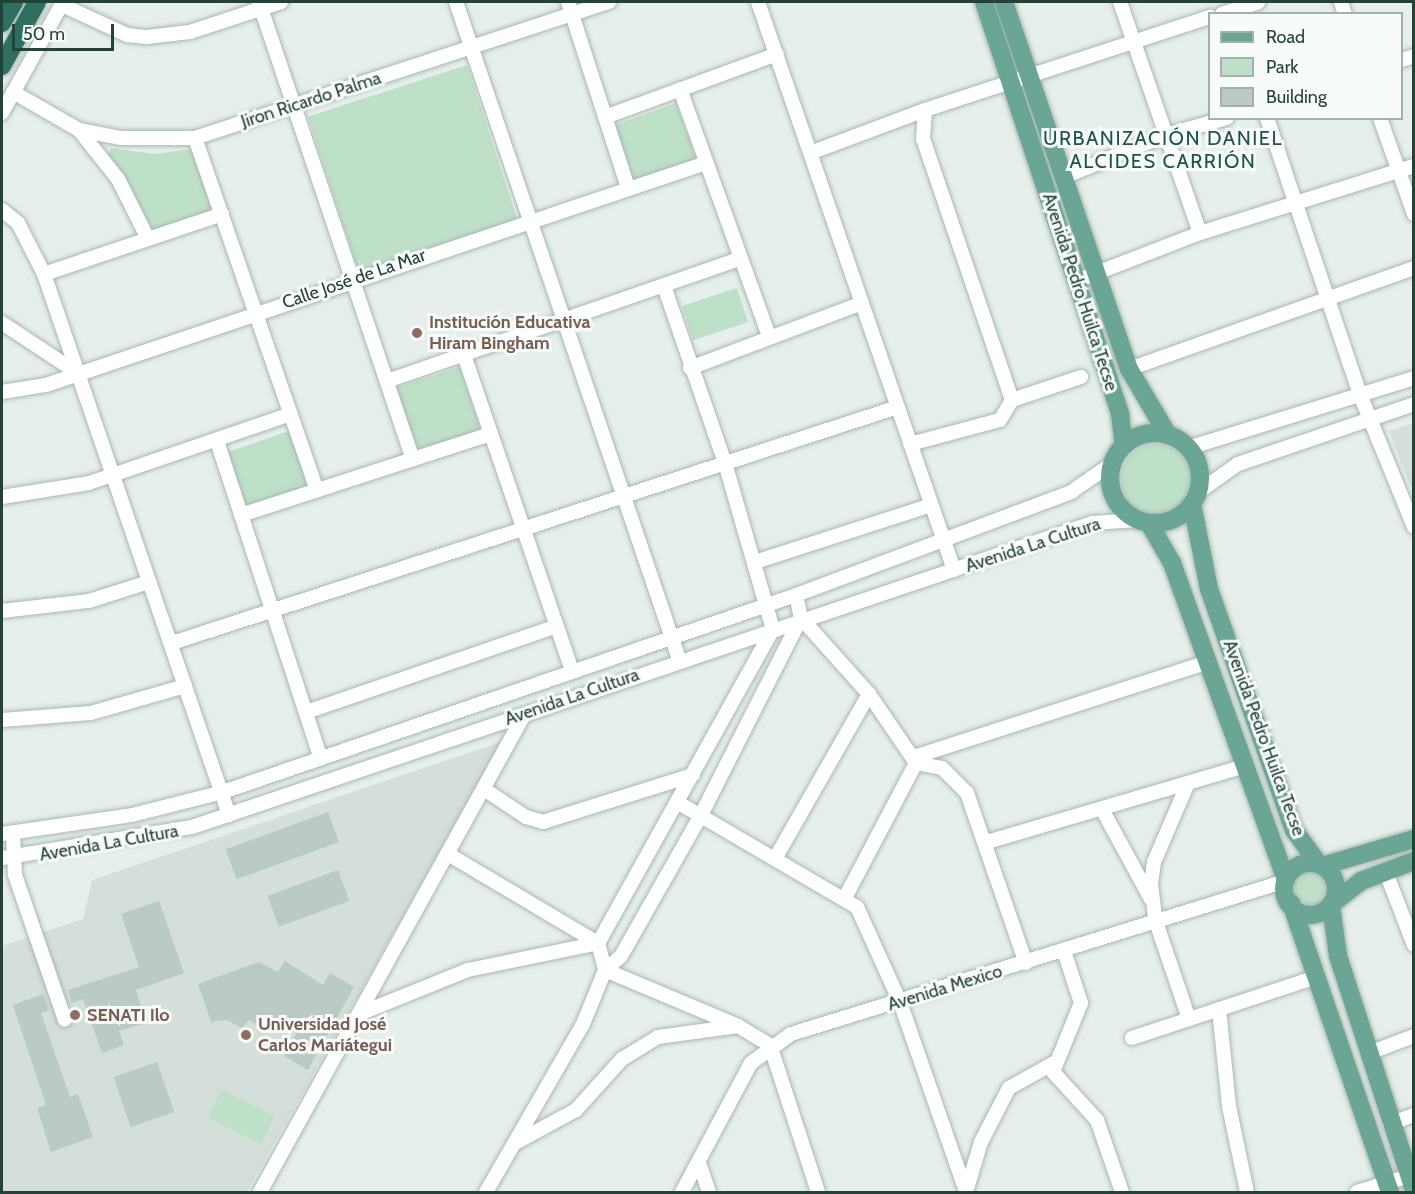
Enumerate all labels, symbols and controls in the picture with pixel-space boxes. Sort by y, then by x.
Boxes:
scale bar [15,12,117,50]
legend [1208,12,1403,120]
text: 50 m [23,23,65,45]
text: Road [1266,26,1305,48]
text: Park [1266,56,1298,78]
street label: Jiron Ricardo Palma [238,67,384,133]
text: Building [1266,86,1327,108]
district label: URBANIZACIÓN DANIEL ALCIDES CARRIÓN [1043,127,1283,174]
street label: Avenida Pedro Huilca Tecse [1038,190,1122,394]
street label: Calle José de La Mar [279,244,429,314]
place label: Institución Educativa Hiram Bingham [429,312,590,354]
marker: Institución Educativa Hiram Bingham [410,326,424,340]
street label: Avenida La Cultura [963,513,1103,577]
street label: Avenida Pedro Huilca Tecse [1219,637,1309,839]
street label: Avenida La Cultura [502,664,642,730]
street label: Avenida La Cultura [38,820,180,866]
street label: Avenida Mexico [885,960,1005,1016]
place label: SENATI Ilo [87,1004,170,1026]
marker: SENATI Ilo [68,1008,82,1022]
place label: Universidad José Carlos Mariátegui [258,1014,392,1056]
marker: Universidad José Carlos Mariátegui [239,1028,253,1042]

